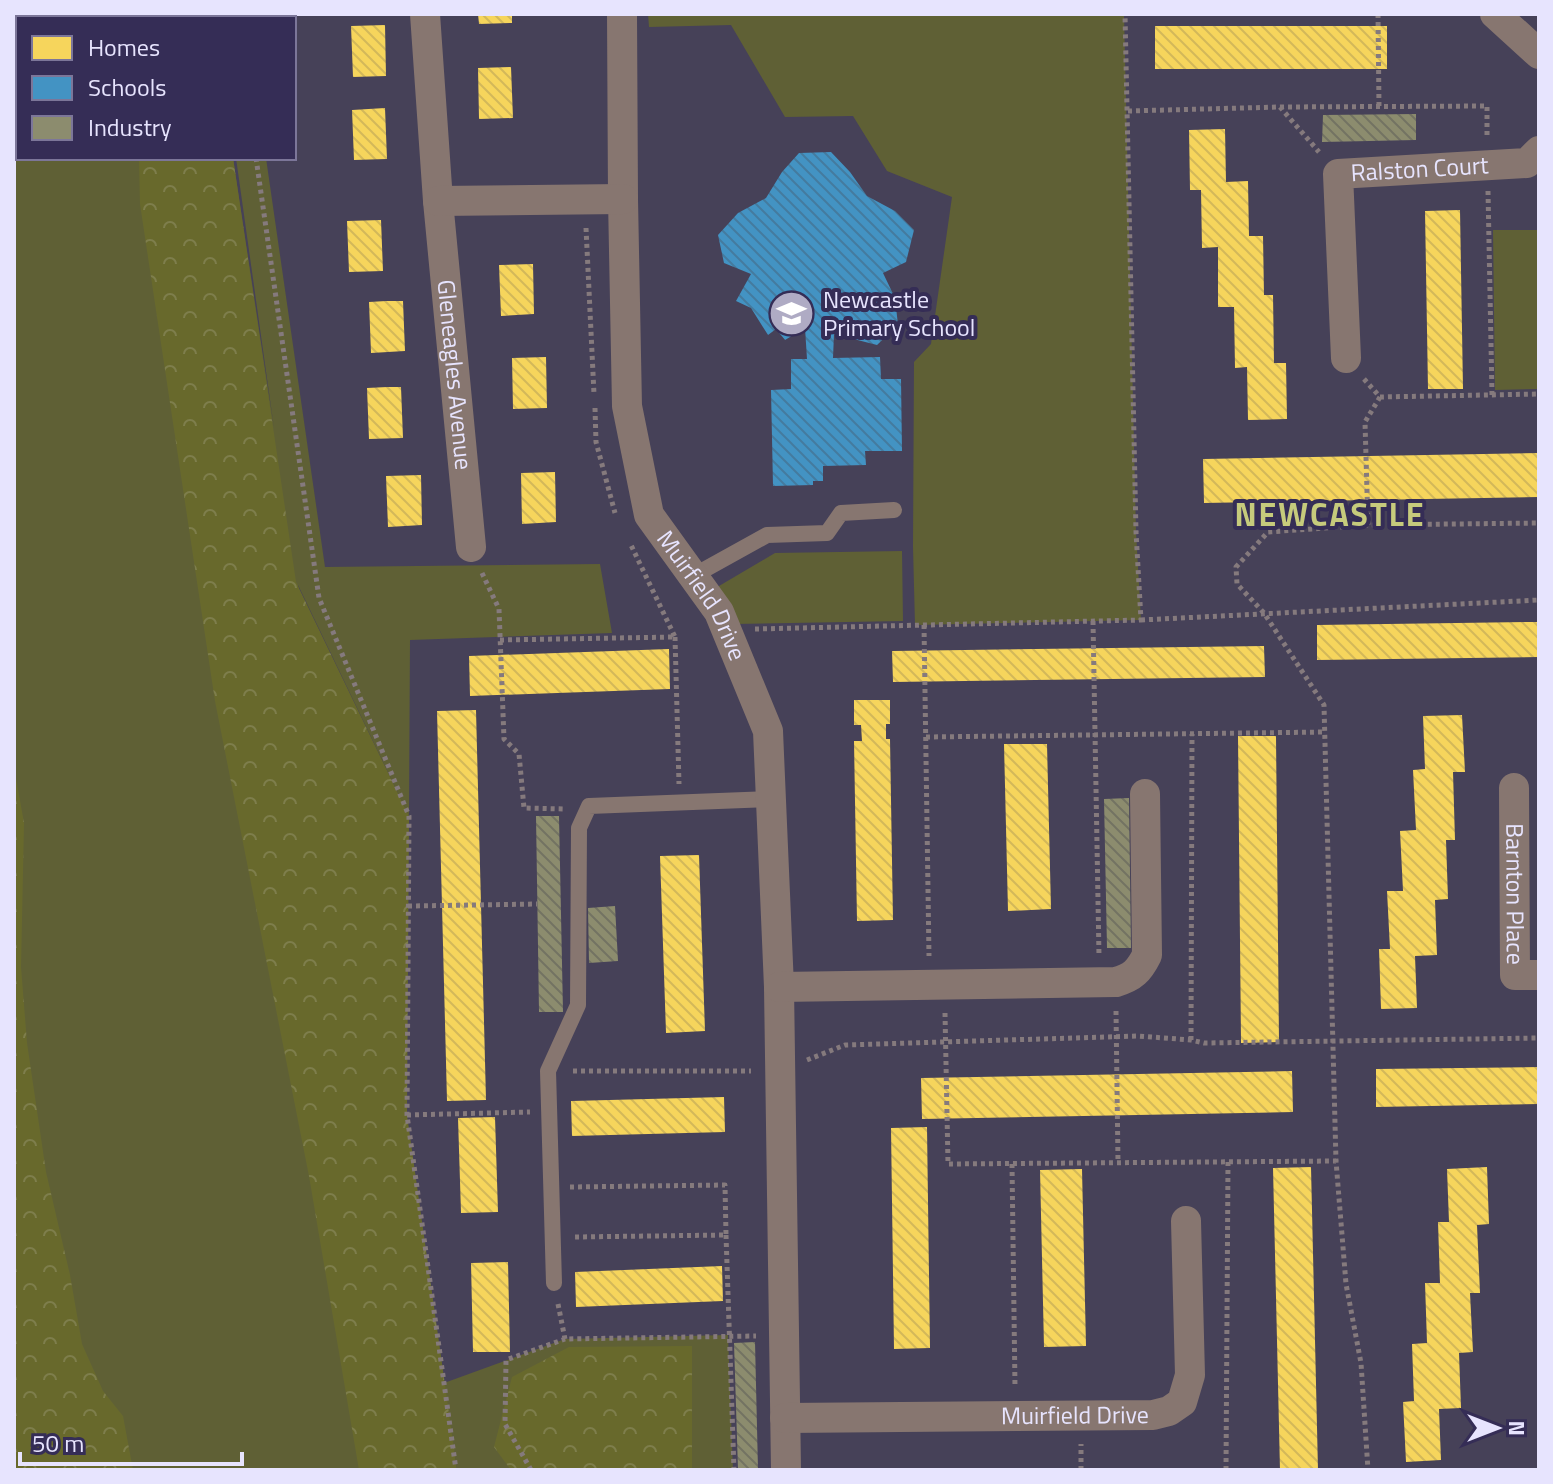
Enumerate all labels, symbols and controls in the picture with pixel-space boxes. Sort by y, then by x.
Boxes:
legend [16,16,296,160]
text: Homes [88,29,160,65]
text: Schools [88,69,166,105]
text: Industry [88,109,172,145]
street label: Ralston Court [1350,146,1490,190]
street label: Gleneagles Avenue [429,278,483,471]
place label: Newcastle Primary School [823,281,975,345]
school or university icon: Newcastle Primary School [768,290,816,338]
district label: NEWCASTLE [1234,490,1426,538]
street label: Muirfield Drive [649,522,756,666]
street label: Barnton Place [1497,823,1534,965]
north arrow [1457,1388,1537,1468]
street label: Muirfield Drive [1001,1396,1149,1433]
scale bar [20,1416,242,1466]
text: N [1500,1420,1534,1436]
text: 50 m [32,1425,84,1461]

